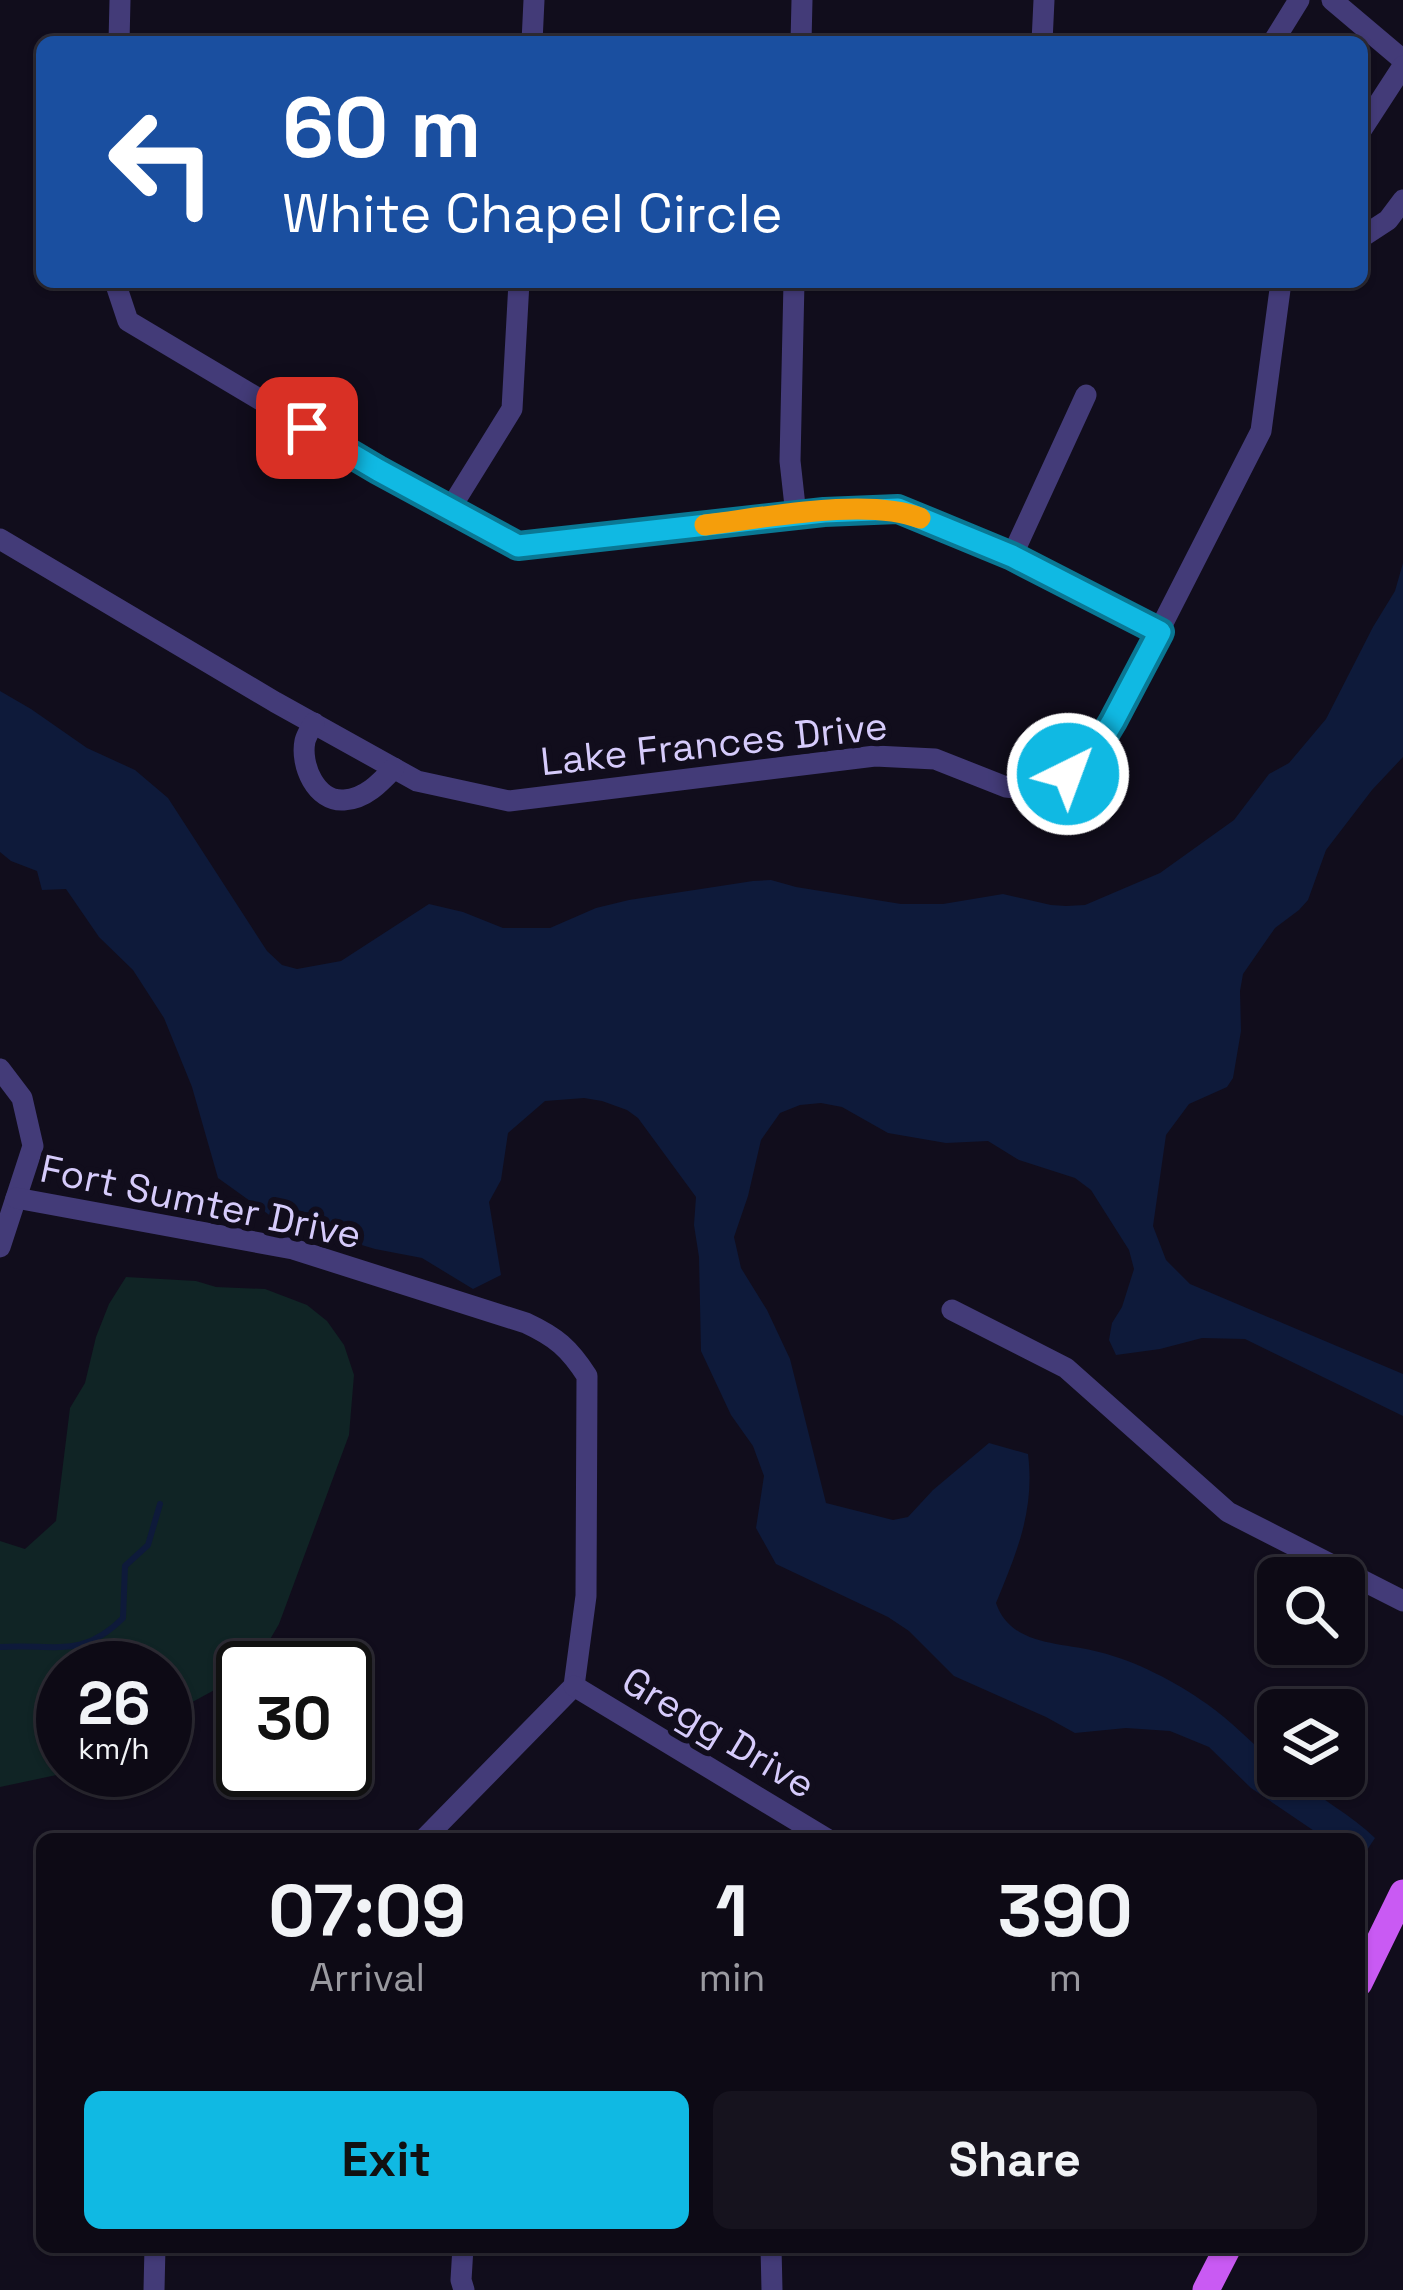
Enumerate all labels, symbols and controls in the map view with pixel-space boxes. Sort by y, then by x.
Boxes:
text: 60 m [282,74,481,182]
icon: left [84,84,240,240]
text: White Chapel Circle [282,179,783,248]
pin [256,377,358,479]
icon: arrive [274,395,340,461]
street label: Lake Frances Drive [538,701,890,786]
position arrow [1005,711,1131,837]
street label: Fort Sumter Drive [36,1144,366,1259]
map controls [1257,1557,1365,1797]
button: search [1257,1557,1365,1665]
speed limit sign: 30 [216,1641,372,1797]
street label: Gregg Drive [613,1656,824,1809]
text: 26 [78,1665,150,1742]
button: layers [1257,1689,1365,1797]
text: km/h [78,1729,150,1768]
text: 07:09 [268,1865,466,1957]
text: 1 [716,1865,748,1957]
text: 390 [998,1865,1133,1957]
text: Arrival [309,1953,425,2002]
text: min [698,1953,765,2002]
text: m [1048,1953,1082,2002]
button: Exit [84,2091,689,2229]
button: Share [713,2091,1317,2229]

